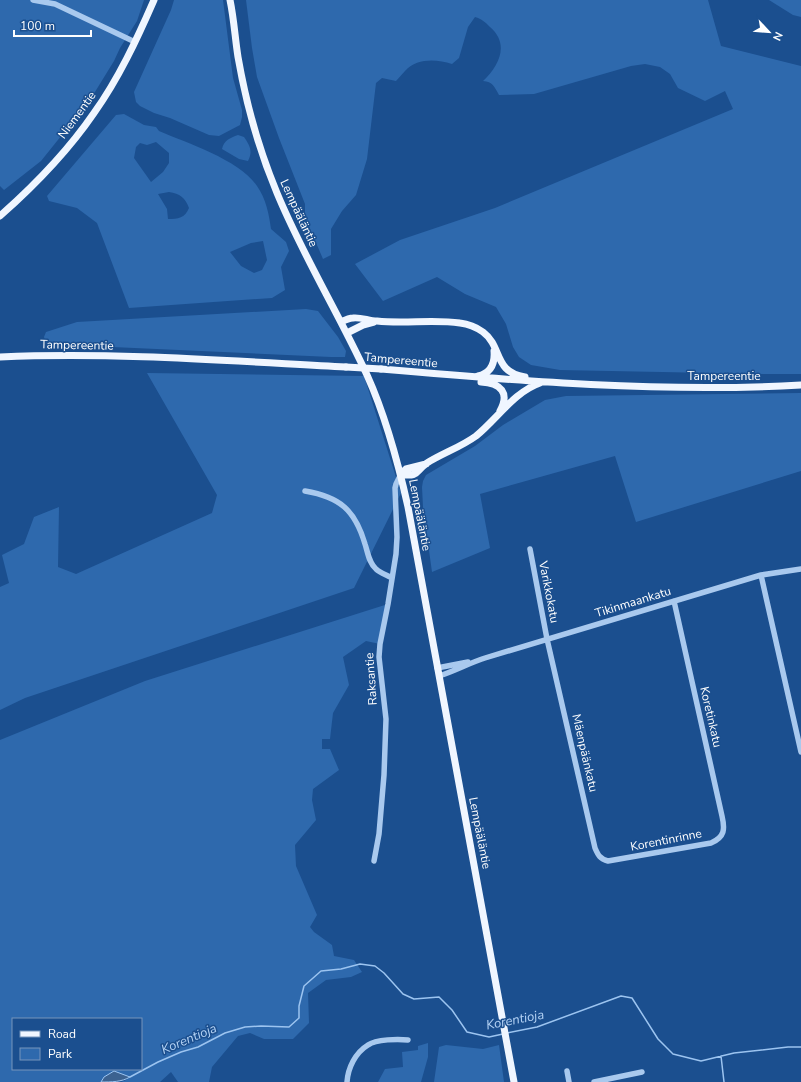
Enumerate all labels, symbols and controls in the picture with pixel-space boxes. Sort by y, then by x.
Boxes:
scale bar [14,12,91,38]
north arrow [749,12,789,52]
text: 100 m [20,18,55,34]
text: N [769,29,786,43]
street label: Niementie [54,88,100,142]
street label: Lempääläntie [276,177,322,249]
street label: Tampereentie [40,336,114,354]
street label: Tampereentie [364,349,438,371]
street label: Tampereentie [687,368,761,384]
street label: Lempääläntie [405,478,435,552]
street label: Varikkokatu [535,559,563,624]
street label: Tikinmaankatu [593,583,673,621]
street label: Raksantie [361,652,381,706]
street label: Koretinkatu [696,685,726,749]
street label: Mäenpäänkatu [568,712,602,794]
street label: Lempääläntie [465,796,495,870]
street label: Korentinrinne [629,825,703,855]
water label: Korentioja [484,1006,546,1034]
legend [12,1018,142,1070]
water label: Korentioja [158,1019,220,1059]
text: Road [48,1026,76,1042]
text: Park [48,1046,73,1062]

